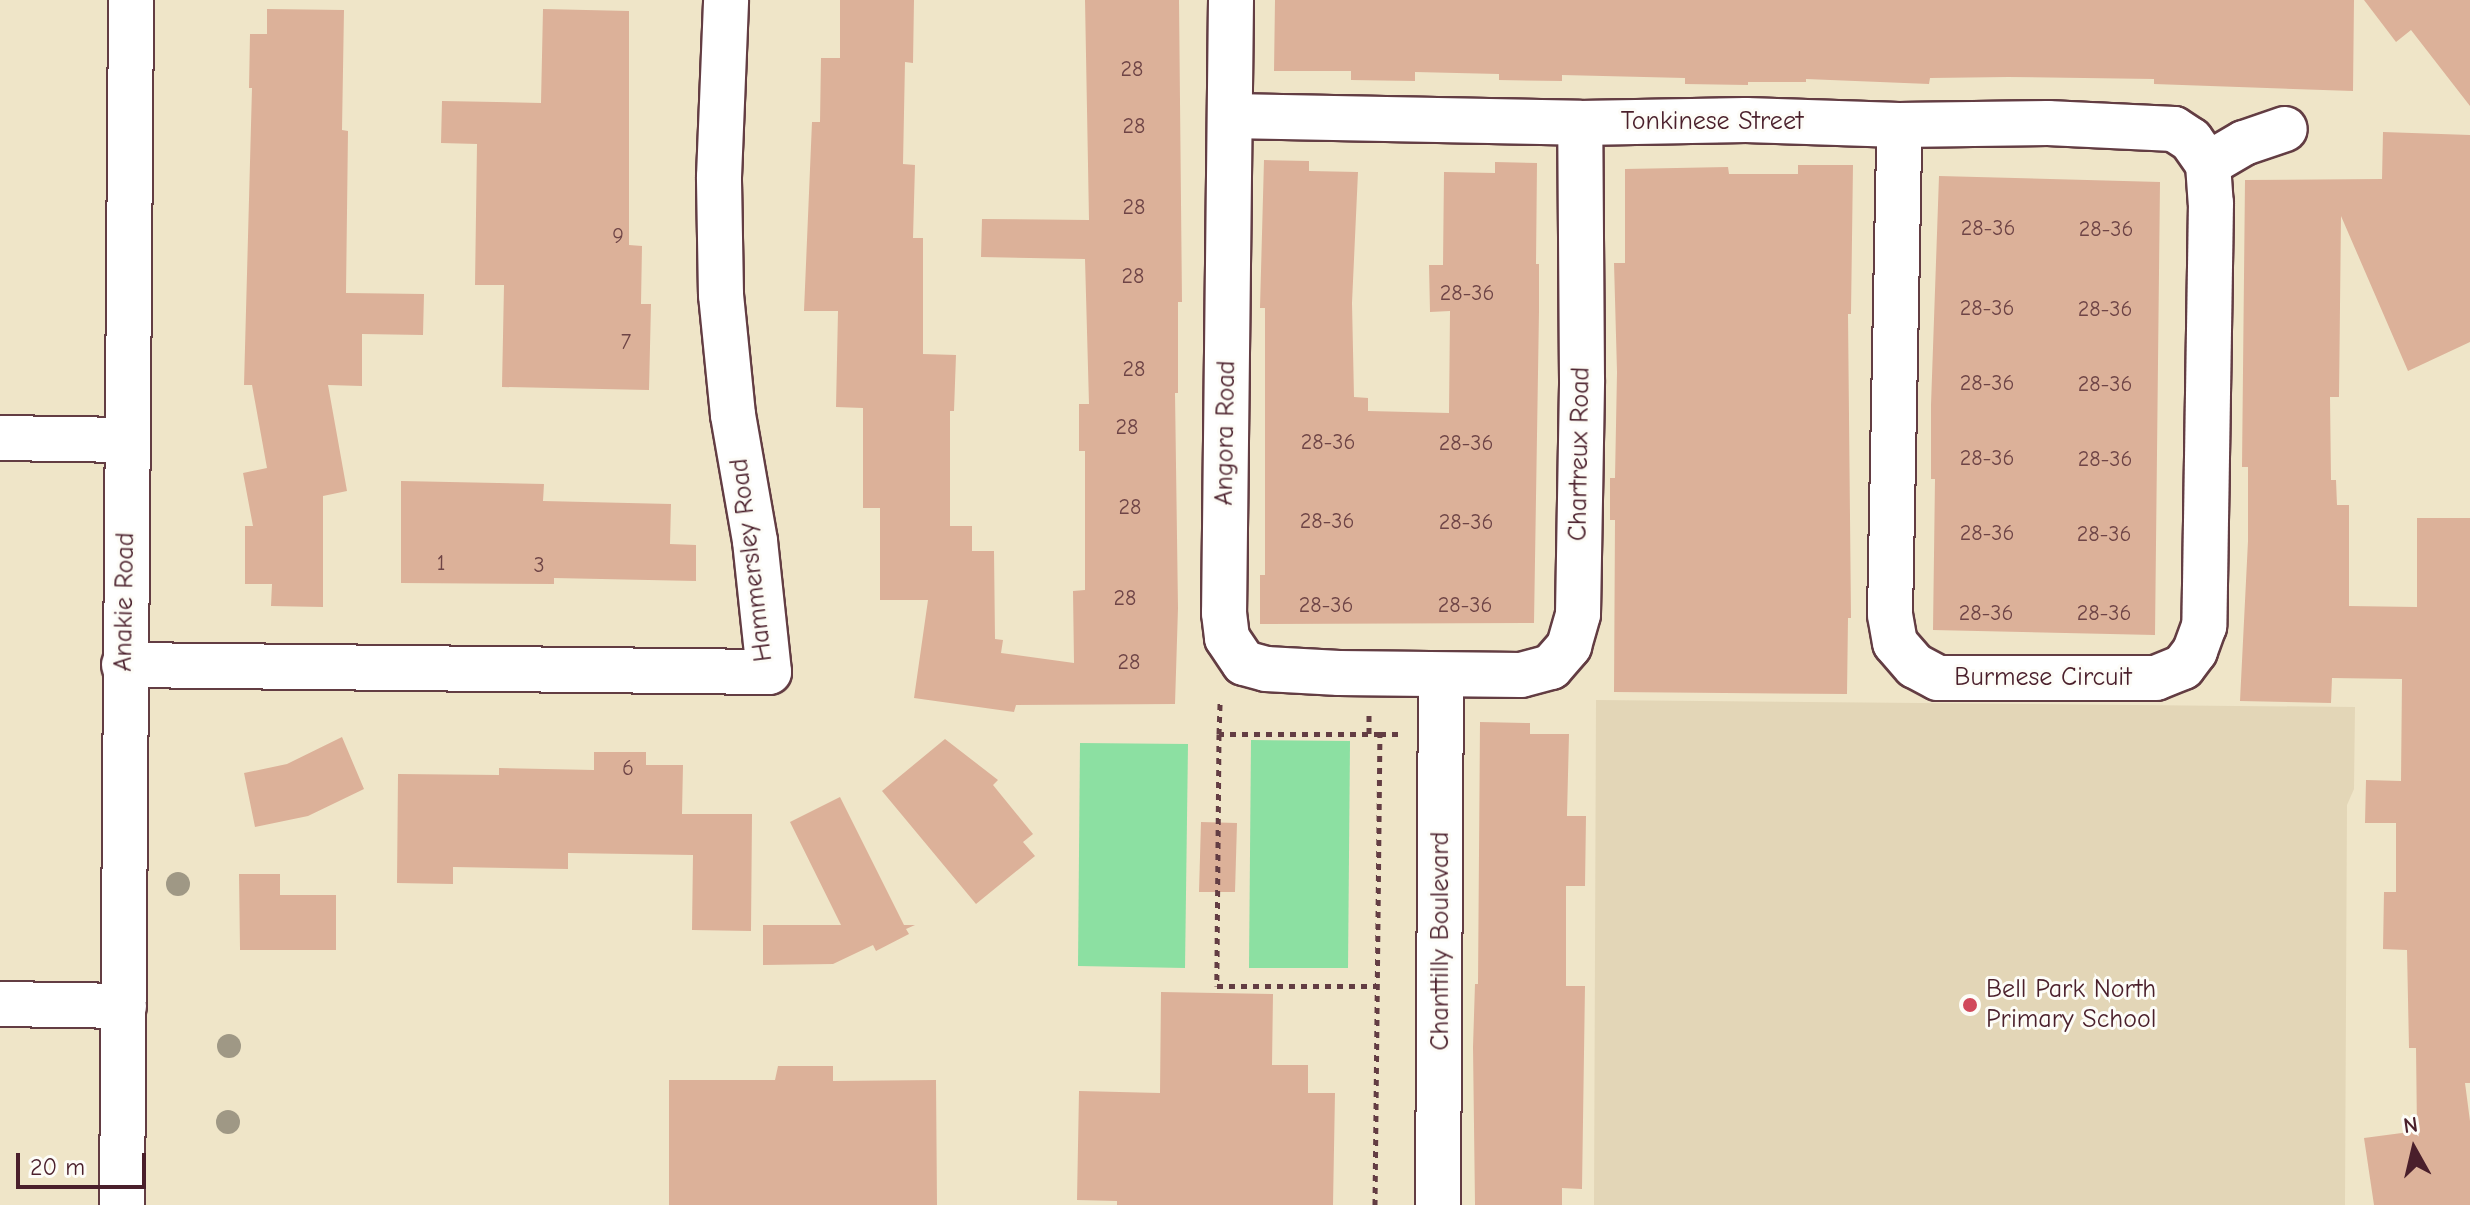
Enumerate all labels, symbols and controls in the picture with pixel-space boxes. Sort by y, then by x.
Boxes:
house number: 28 [1121,57,1143,83]
street label: Tonkinese Street [1621,106,1803,138]
house number: 28 [1123,114,1145,140]
house number: 28 [1123,195,1145,221]
house number: 28-36 [1961,216,2015,242]
house number: 28-36 [2079,217,2133,243]
house number: 9 [612,224,624,250]
house number: 28 [1122,264,1144,290]
house number: 28-36 [1440,281,1494,307]
house number: 28-36 [1960,296,2014,322]
house number: 28-36 [2078,297,2132,323]
house number: 7 [621,330,631,356]
house number: 28 [1123,357,1145,383]
street label: Angora Road [1209,360,1243,506]
street label: Chartreux Road [1563,367,1597,541]
house number: 28-36 [1960,371,2014,397]
house number: 28-36 [2078,372,2132,398]
house number: 28 [1116,415,1138,441]
house number: 28-36 [1301,430,1355,456]
house number: 28-36 [1439,431,1493,457]
house number: 28-36 [1960,446,2014,472]
house number: 28-36 [2078,447,2132,473]
street label: Hammersley Road [724,457,780,663]
house number: 28 [1119,495,1141,521]
house number: 28-36 [1300,509,1354,535]
house number: 28-36 [1439,510,1493,536]
house number: 28-36 [1960,521,2014,547]
house number: 28-36 [2077,522,2131,548]
street label: Anakie Road [108,532,142,672]
house number: 1 [437,551,445,577]
house number: 3 [533,553,545,579]
house number: 28 [1114,586,1136,612]
house number: 28-36 [1299,593,1353,619]
house number: 28-36 [1438,593,1492,619]
house number: 28-36 [1959,601,2013,627]
house number: 28-36 [2077,601,2131,627]
house number: 28 [1118,650,1140,676]
street label: Burmese Circuit [1954,662,2132,694]
house number: 6 [622,756,634,782]
street label: Chanttilly Boulevard [1425,831,1457,1051]
place label: Bell Park North Primary School [1986,974,2156,1036]
marker: Bell Park North Primary School [1961,996,1979,1014]
north arrow [2374,1109,2454,1189]
text: N [2402,1111,2420,1139]
scale bar [20,1137,150,1187]
text: 20 m [30,1153,85,1181]

